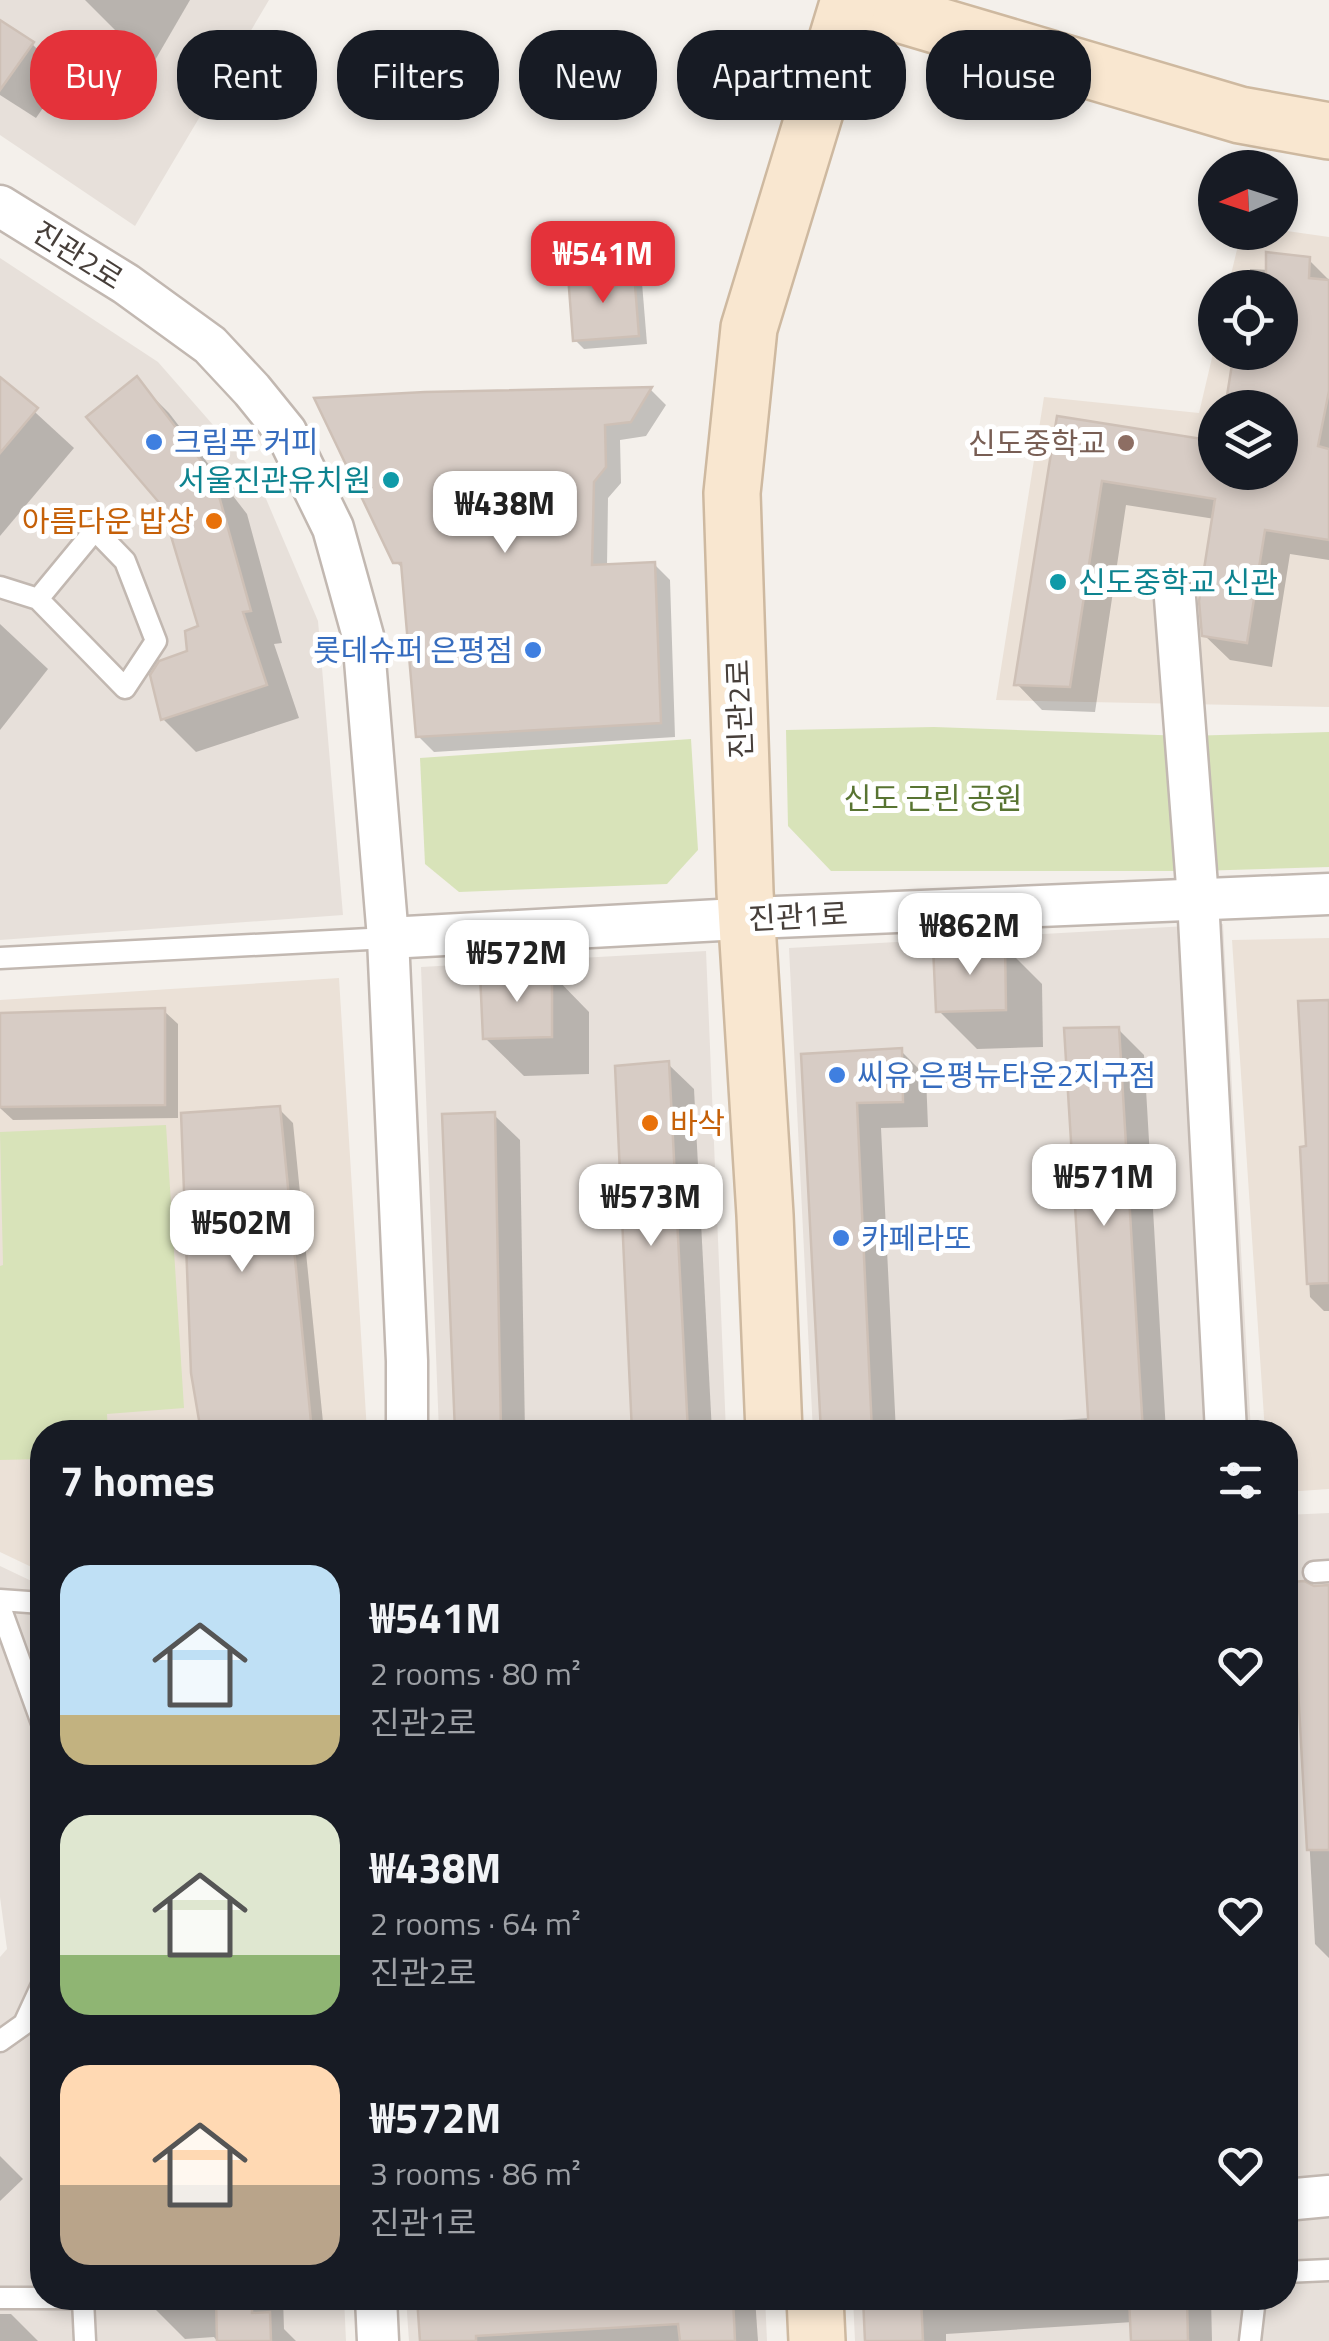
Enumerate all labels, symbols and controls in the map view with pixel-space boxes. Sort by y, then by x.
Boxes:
chip: Buy [30,30,157,120]
chip: Rent [177,30,317,120]
chip: Filters [337,30,499,120]
chip: New [519,30,657,120]
chip: Apartment [677,30,906,120]
chip: House [926,30,1091,120]
north arrow [1198,150,1298,250]
map controls [1198,150,1298,490]
street label: 진관2로 [24,209,132,301]
pin: ₩541M [533,221,673,306]
text: ₩541M [553,229,653,277]
button: locate [1198,270,1298,370]
button: layers [1198,390,1298,490]
place label: 크림푸 커피 [174,419,319,465]
place label: 신도중학교 [968,420,1106,466]
marker: 크림푸 커피 [143,431,165,453]
marker: 신도중학교 [1115,432,1137,454]
place label: 서울진관유치원 [178,457,371,503]
marker: 서울진관유치원 [380,469,402,491]
pin: ₩438M [435,471,575,556]
text: ₩438M [455,479,555,527]
place label: 아름다운 밥상 [22,498,194,544]
marker: 아름다운 밥상 [203,510,225,532]
place label: 신도중학교 신관 [1078,559,1278,605]
marker: 신도중학교 신관 [1047,571,1069,593]
place label: 롯데슈퍼 은평점 [313,627,513,673]
marker: 롯데슈퍼 은평점 [522,639,544,661]
street label: 진관2로 [714,658,764,760]
park label: 신도 근린 공원 [844,775,1022,821]
street label: 진관1로 [747,890,849,942]
pin: ₩862M [900,893,1040,978]
text: ₩862M [920,901,1020,949]
pin: ₩572M [447,920,587,1005]
text: ₩572M [467,928,567,976]
place label: 씨유 은평뉴타운2지구점 [857,1052,1156,1098]
marker: 씨유 은평뉴타운2지구점 [826,1064,848,1086]
place label: 바삭 [670,1100,725,1146]
marker: 바삭 [639,1112,661,1134]
pin: ₩571M [1034,1144,1174,1229]
text: ₩571M [1054,1152,1154,1200]
pin: ₩573M [581,1164,721,1249]
text: ₩573M [601,1172,701,1220]
pin: ₩502M [172,1190,312,1275]
text: ₩502M [192,1198,292,1246]
place label: 카페라또 [861,1215,971,1261]
marker: 카페라또 [830,1227,852,1249]
text: 7 homes [60,1448,215,1512]
icon: filters [1213,1453,1268,1508]
text: ₩541M [370,1585,501,1649]
icon: home [140,1605,260,1725]
icon: heart [1213,1638,1268,1693]
text: 2 rooms · 80 m² [370,1649,581,1697]
text: 진관2로 [370,1698,476,1746]
text: ₩438M [370,1835,501,1899]
icon: home [140,1855,260,1975]
icon: heart [1213,1888,1268,1943]
text: 2 rooms · 64 m² [370,1899,581,1947]
text: 진관2로 [370,1948,476,1996]
text: ₩572M [370,2085,501,2149]
icon: home [140,2105,260,2225]
icon: heart [1213,2138,1268,2193]
text: 3 rooms · 86 m² [370,2149,581,2197]
text: 진관1로 [370,2198,476,2246]

